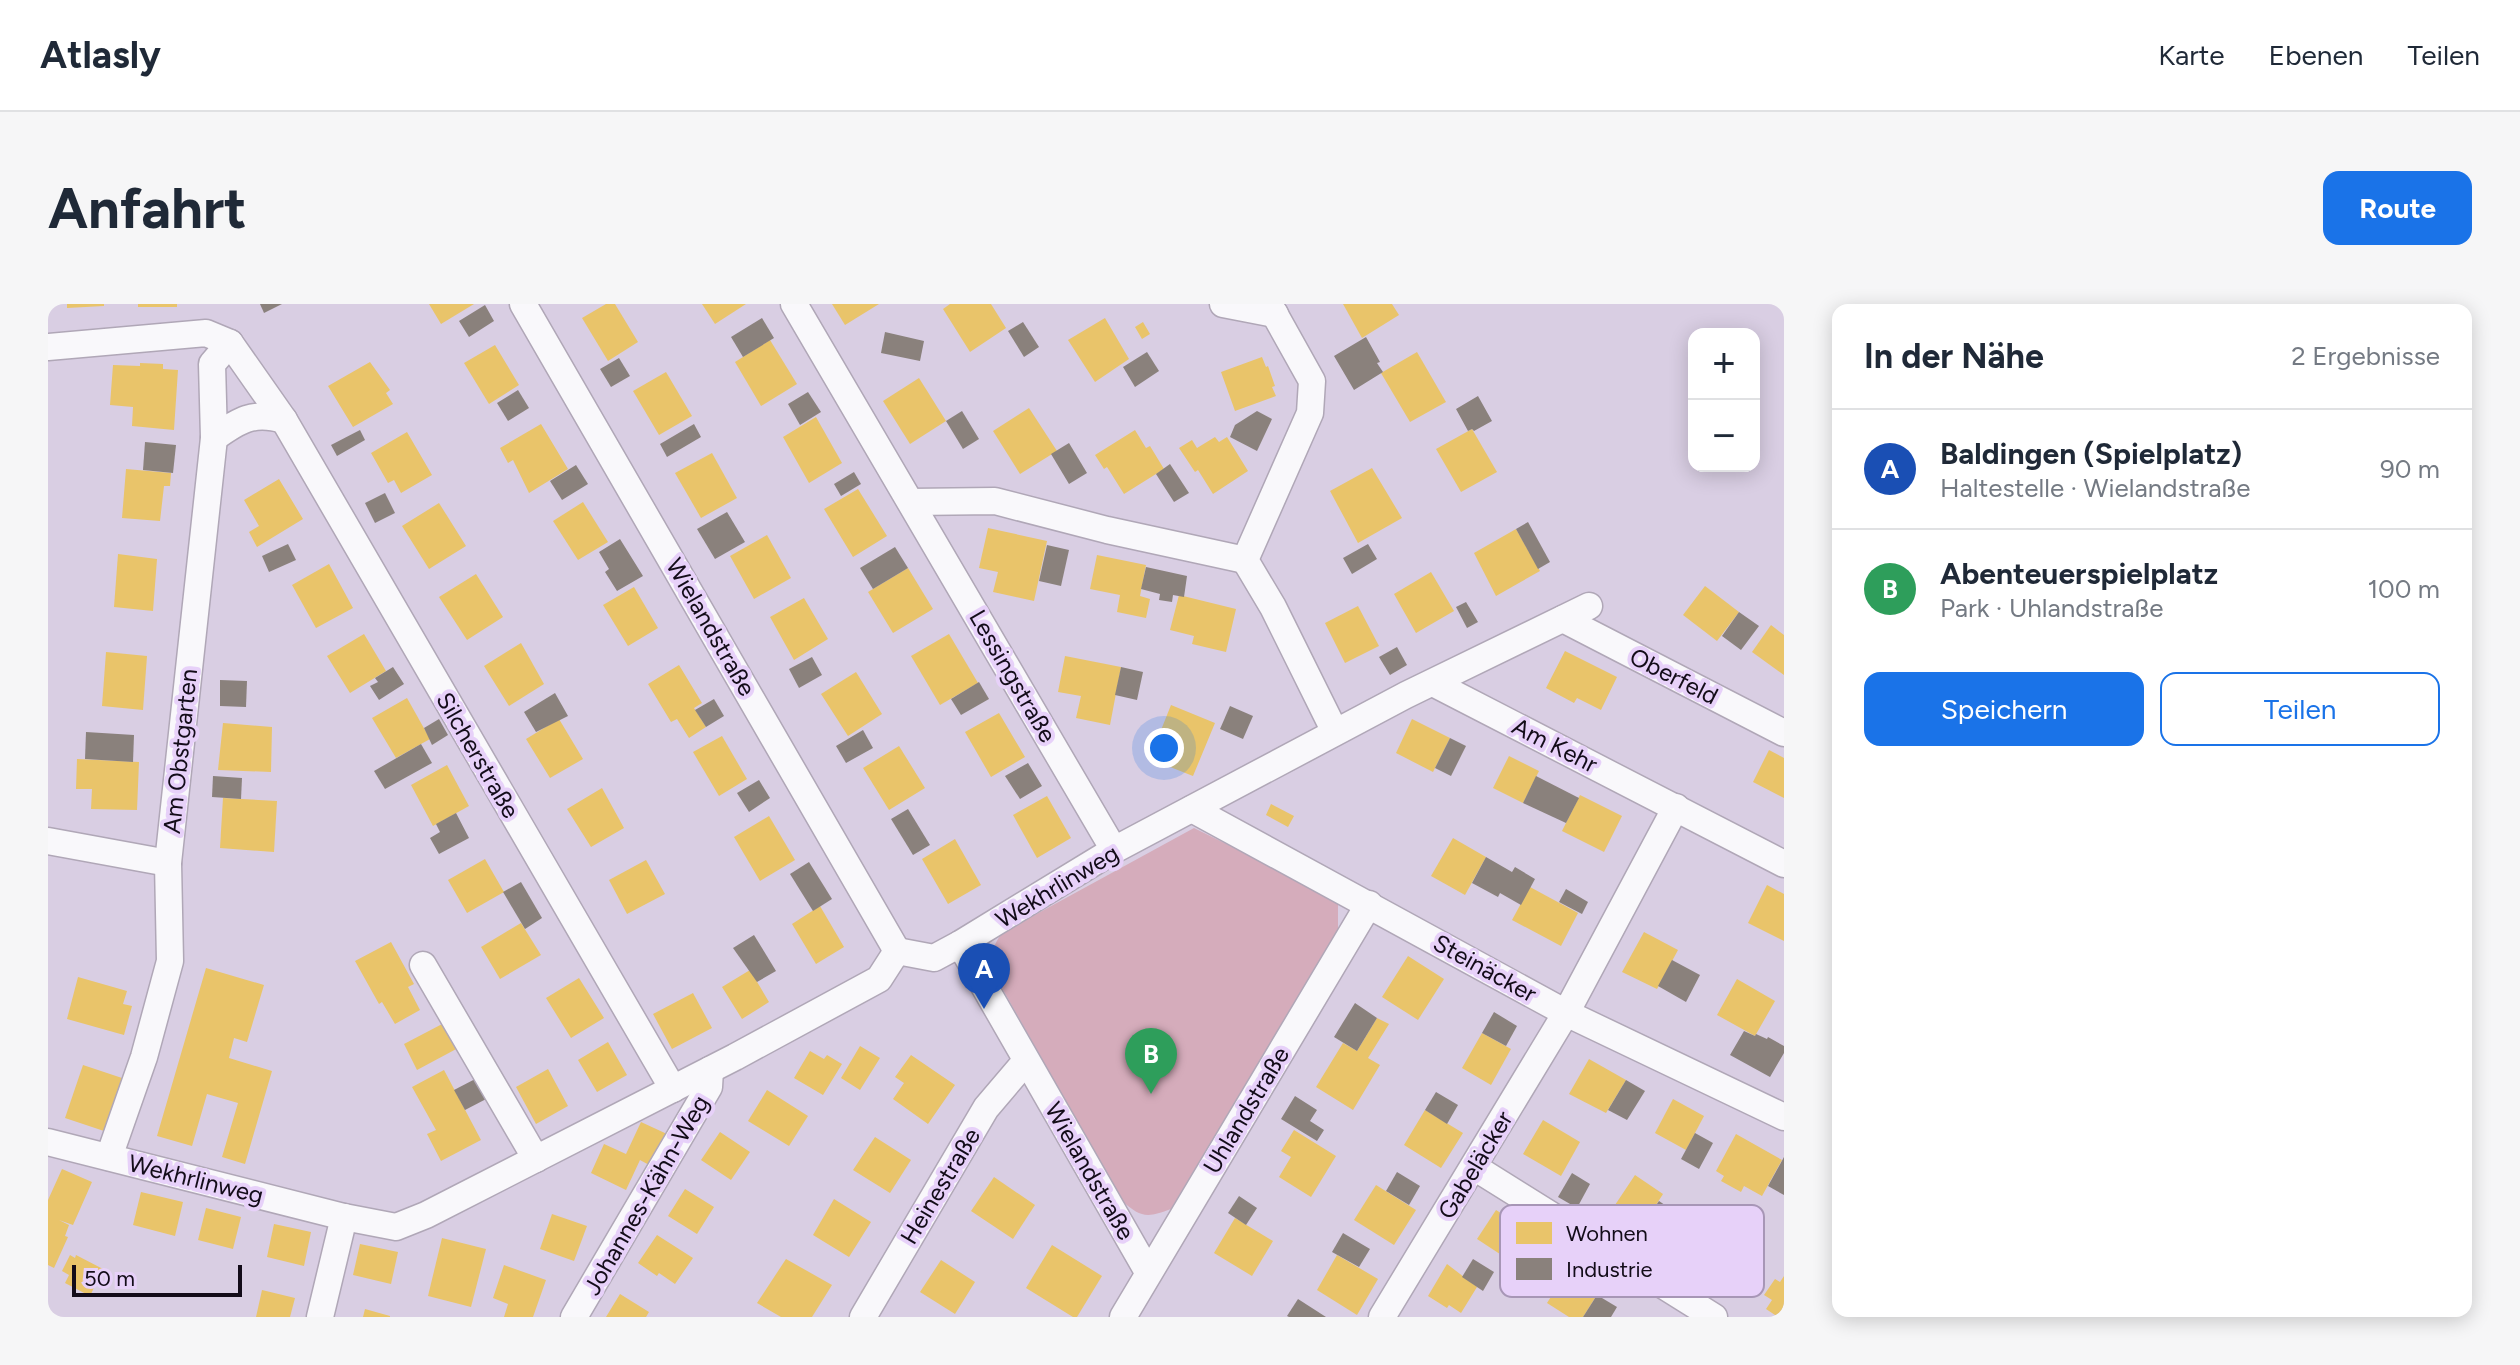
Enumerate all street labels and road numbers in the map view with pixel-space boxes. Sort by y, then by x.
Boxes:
street label: Wielandstraße [660,553,762,701]
street label: Lessingstraße [963,605,1063,747]
street label: Oberfeld [1625,641,1723,711]
street label: Am Obstgarten [157,667,203,835]
street label: Silcherstraße [430,687,526,823]
street label: Am Kehr [1508,711,1602,779]
street label: Wekhrlinweg [990,838,1124,934]
street label: Steinäcker [1428,928,1542,1008]
street label: Uhlandstraße [1197,1041,1295,1179]
street label: Johannes-Kähn-Weg [577,1090,715,1300]
street label: Wielandstraße [1039,1097,1141,1245]
street label: Gabeläcker [1431,1106,1519,1224]
street label: Heinestraße [894,1123,986,1249]
street label: Wekhrlinweg [125,1148,267,1210]

